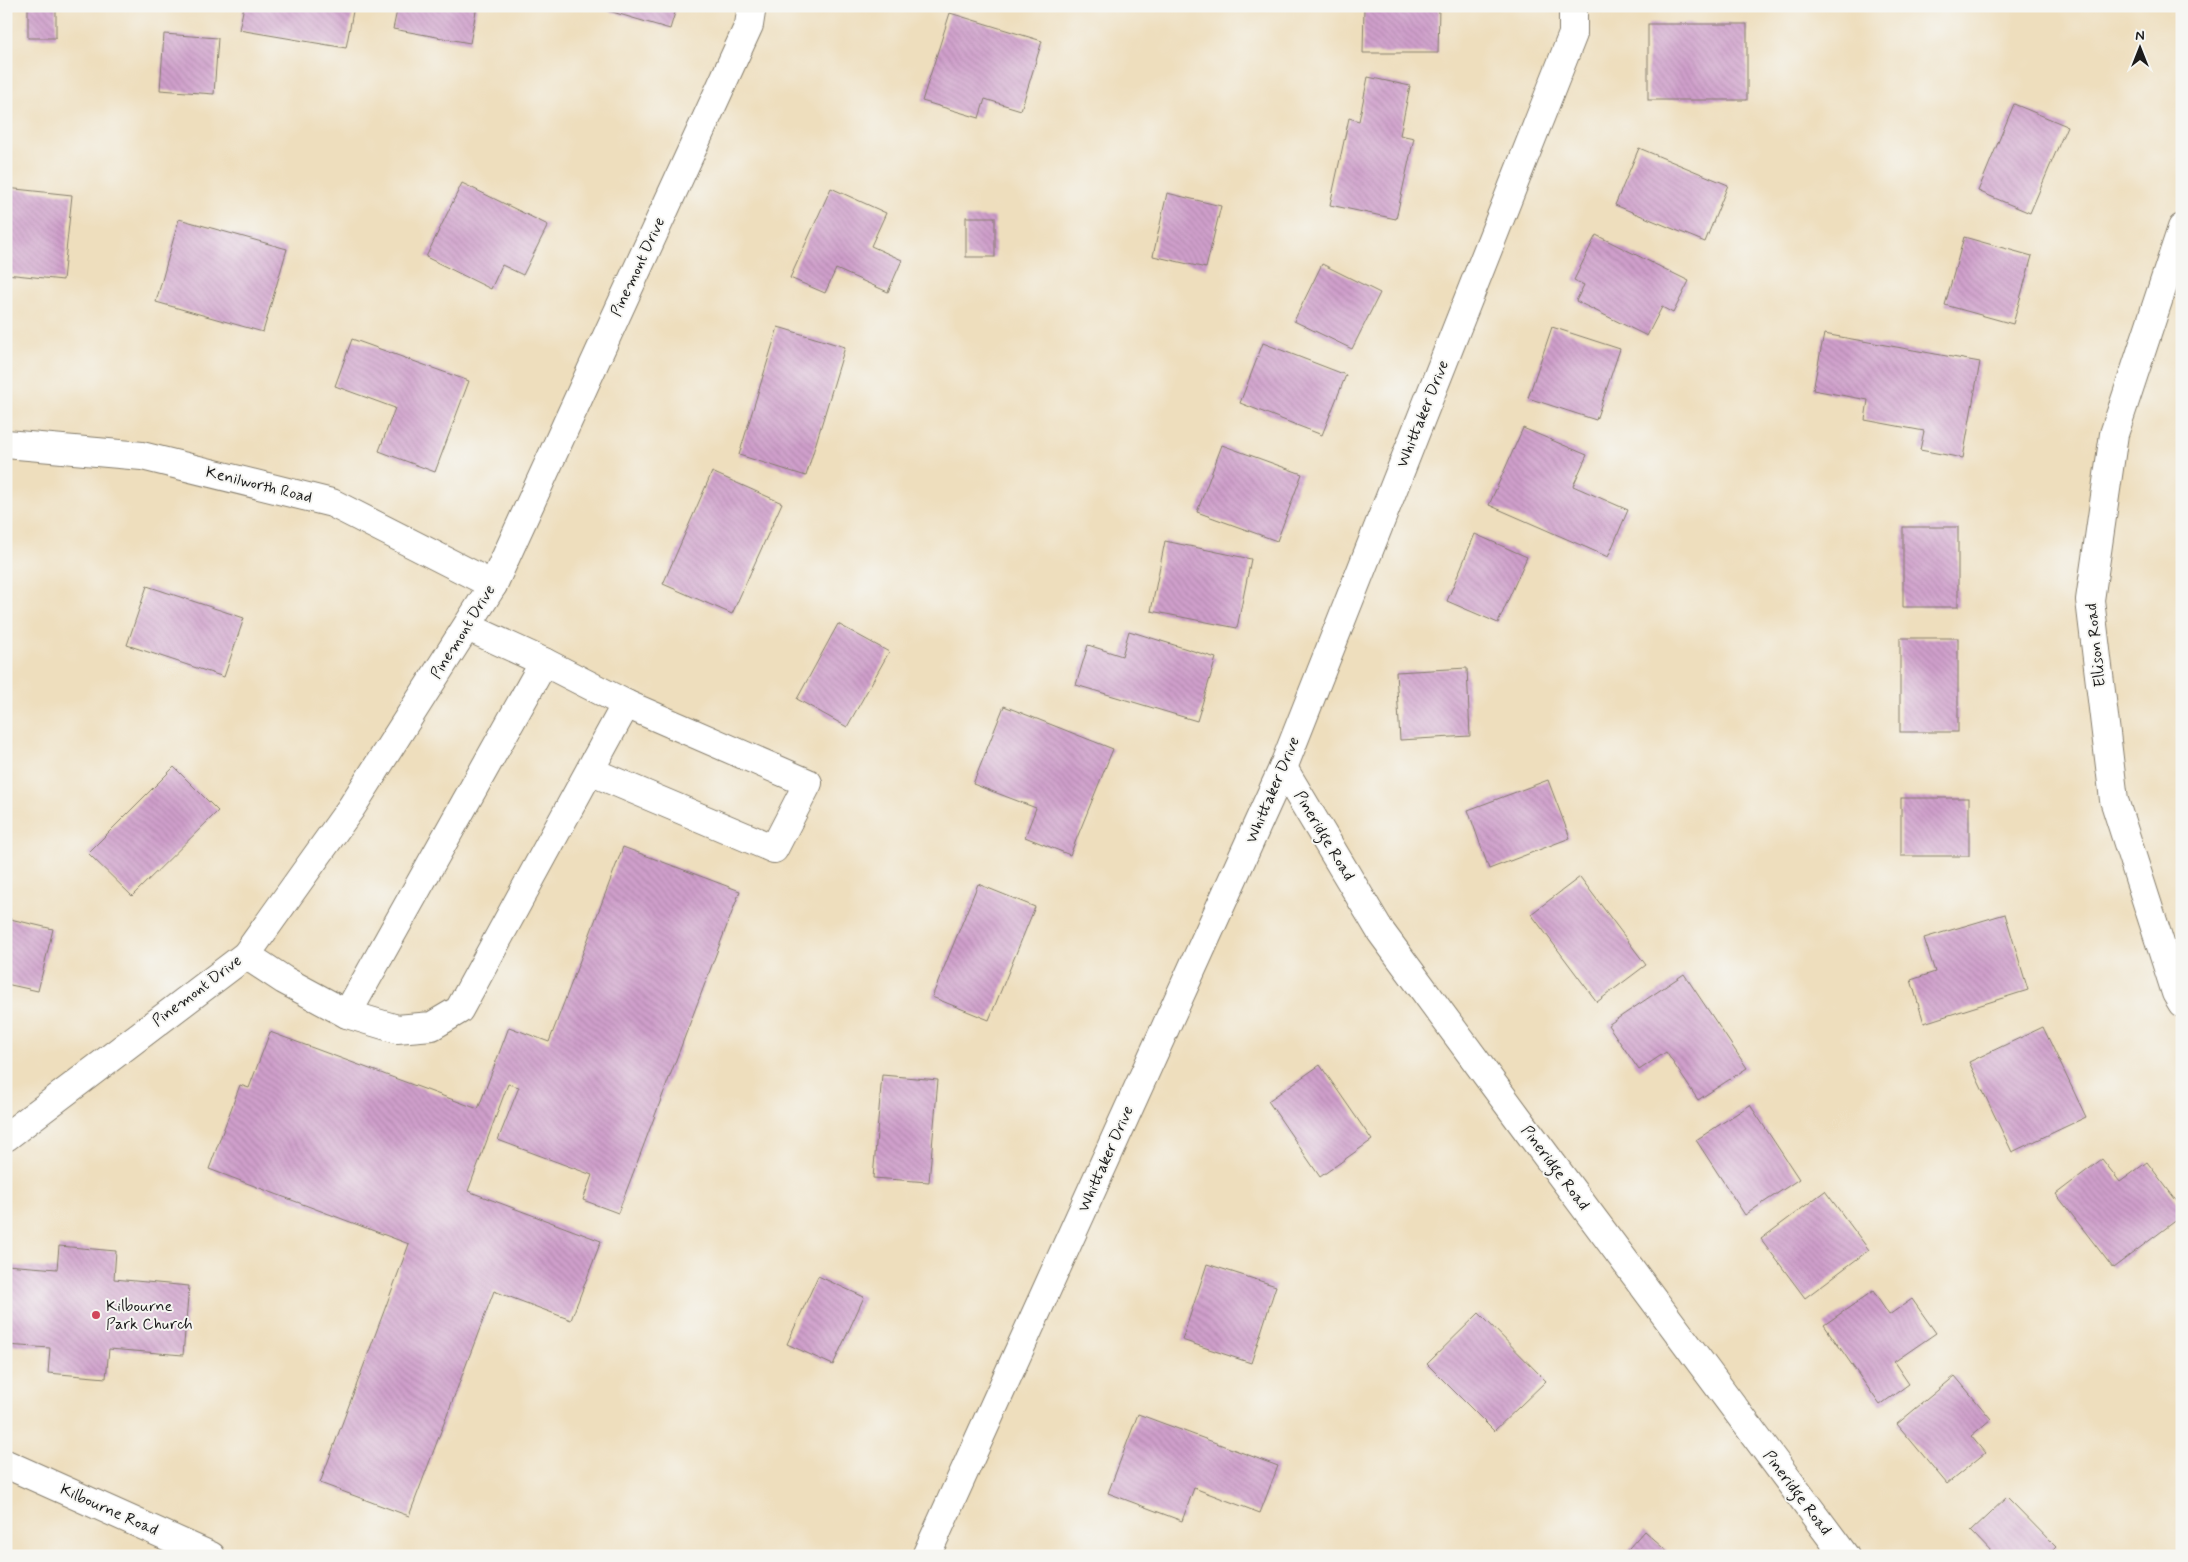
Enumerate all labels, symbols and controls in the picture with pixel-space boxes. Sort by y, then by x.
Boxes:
north arrow [2116,22,2166,72]
text: N [2135,27,2145,45]
street label: Pinemont Drive [606,214,670,320]
street label: Whittaker Drive [1392,357,1454,471]
street label: Kenilworth Road [204,462,314,508]
street label: Pinemont Drive [426,581,500,683]
street label: Ellison Road [2081,602,2111,688]
street label: Whittaker Drive [1241,733,1305,847]
street label: Pineridge Road [1288,787,1359,885]
street label: Pinemont Drive [148,950,246,1032]
street label: Whittaker Drive [1073,1103,1139,1215]
street label: Pineridge Road [1515,1121,1594,1215]
place label: Kilbourne Park Church [106,1296,193,1335]
marker: Kilbourne Park Church [90,1309,102,1321]
street label: Pineridge Road [1757,1446,1836,1540]
street label: Kilbourne Road [57,1479,161,1541]

